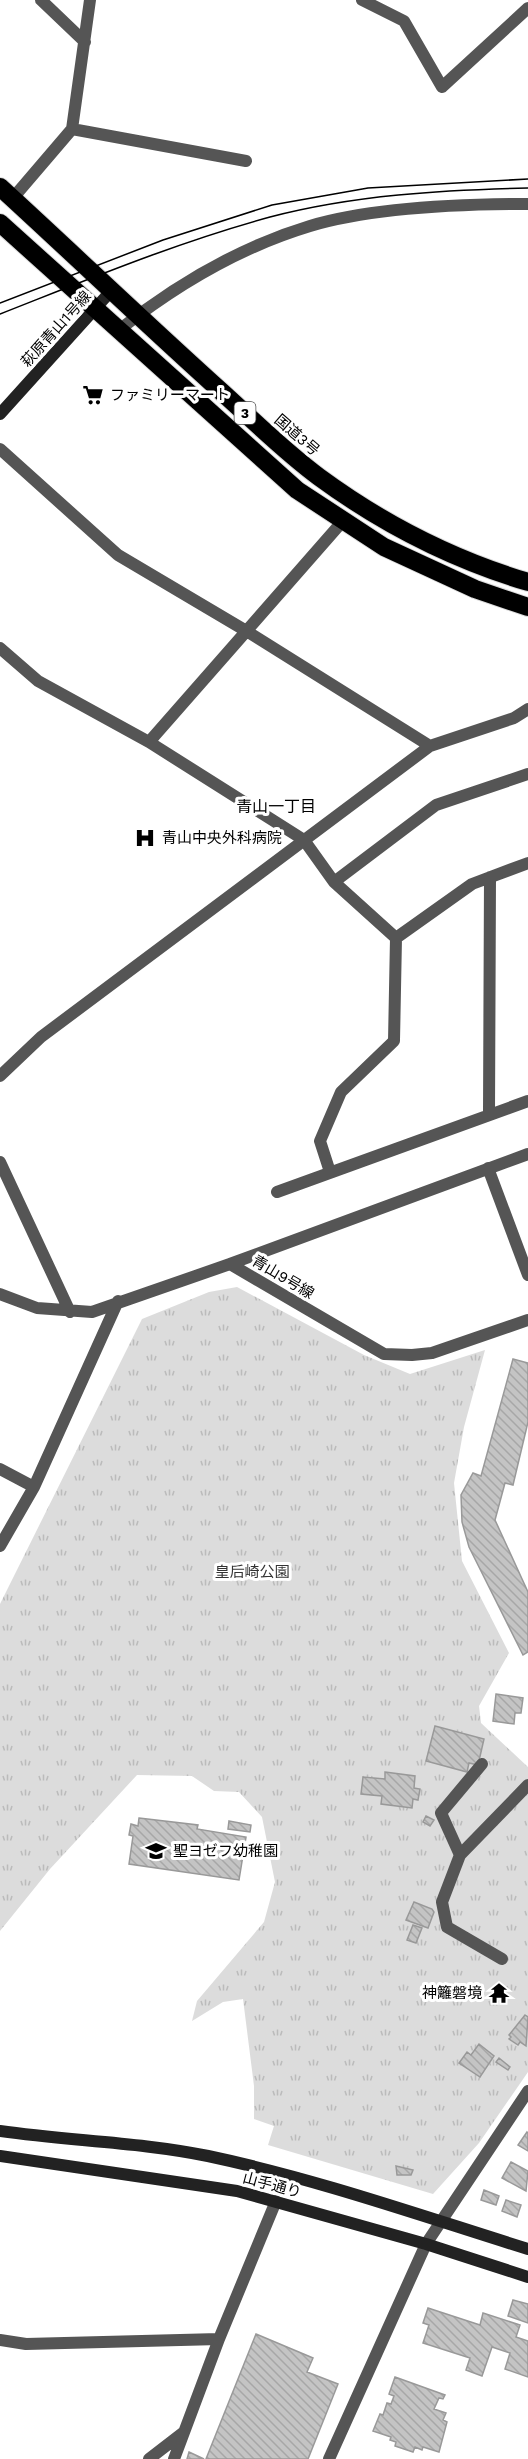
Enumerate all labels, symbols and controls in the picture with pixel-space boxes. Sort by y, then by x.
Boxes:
street label: 萩原青山1号線 [17,287,95,371]
supermarket icon: ファミリーマート [81,383,105,407]
place label: ファミリーマート [110,386,230,404]
road number: 3 [234,402,256,424]
street label: 国道3号 [271,411,323,459]
district label: 青山一丁目 [236,797,316,816]
hospital icon: 青山中央外科病院 [133,826,157,850]
place label: 青山中央外科病院 [162,829,282,847]
street label: 青山9号線 [249,1251,317,1303]
park label: 皇后崎公園 [214,1563,290,1581]
school or university icon: 聖ヨゼフ幼稚園 [144,1839,168,1863]
place label: 聖ヨゼフ幼稚園 [173,1842,278,1860]
temple icon: 神籬磐境 [487,1981,511,2005]
place label: 神籬磐境 [422,1984,482,2002]
street label: 山手通り [241,2169,303,2201]

